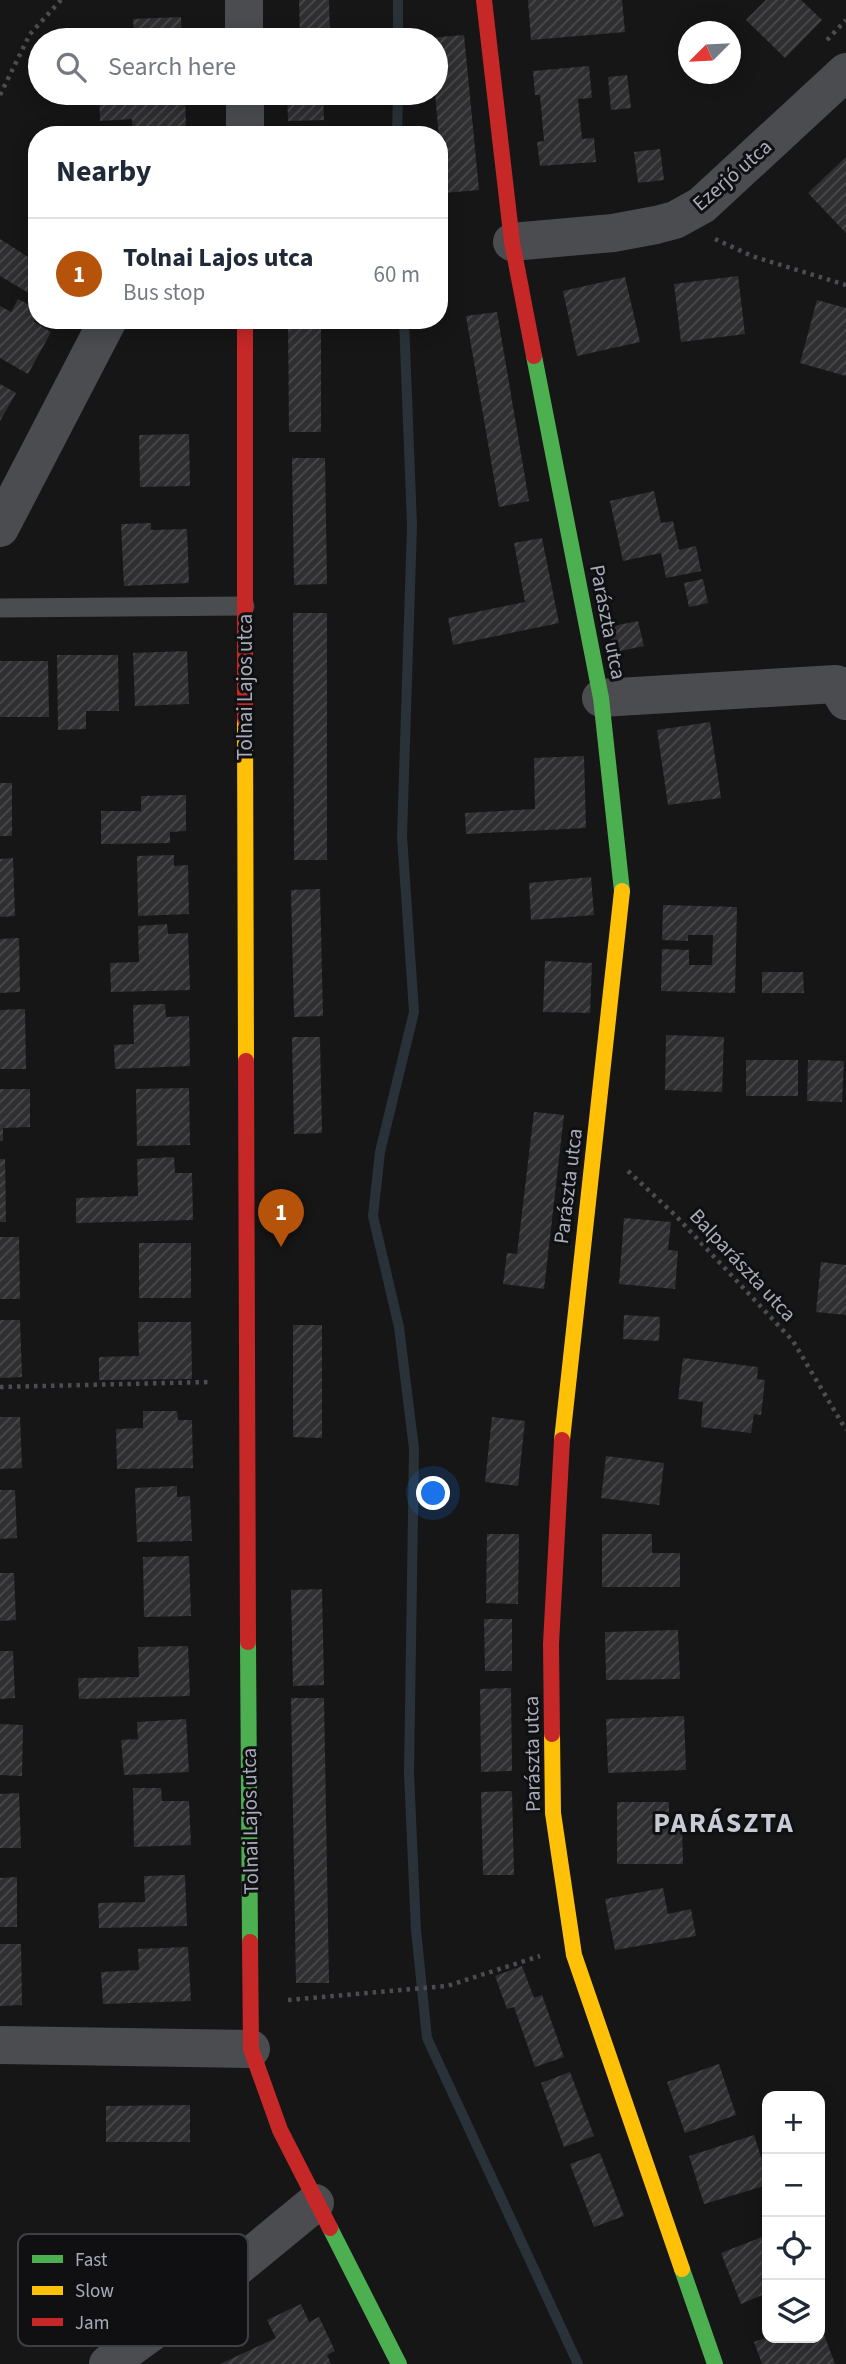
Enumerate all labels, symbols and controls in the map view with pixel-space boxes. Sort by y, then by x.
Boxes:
north arrow [678,21,741,84]
search box [28,28,448,105]
icon: search [52,48,90,86]
text: Search here [108,48,236,85]
street label: Ezerjó utca [686,132,778,218]
text: Nearby [56,150,151,193]
text: Tolnai Lajos utca [123,239,314,276]
text: 1 [73,258,85,291]
text: 60 m [373,258,420,291]
text: Bus stop [123,276,205,309]
street label: Parászta utca [582,562,634,682]
street label: Tolnai Lajos utca [230,614,260,760]
street label: Parászta utca [546,1126,590,1246]
pin: 1 [258,1189,304,1247]
street label: Balparászta utca [683,1202,803,1328]
your location [416,1476,450,1510]
street label: Parászta utca [516,1696,548,1812]
street label: Tolnai Lajos utca [234,1747,266,1895]
district label: PARÁSZTA [653,1803,795,1843]
map controls [762,2091,825,2343]
button: + [762,2091,825,2154]
button: − [762,2154,825,2217]
button: locate [762,2217,825,2280]
legend [18,2234,248,2346]
text: Fast [75,2247,108,2274]
text: Slow [75,2278,114,2305]
button: layers [762,2280,825,2343]
text: Jam [75,2310,109,2337]

